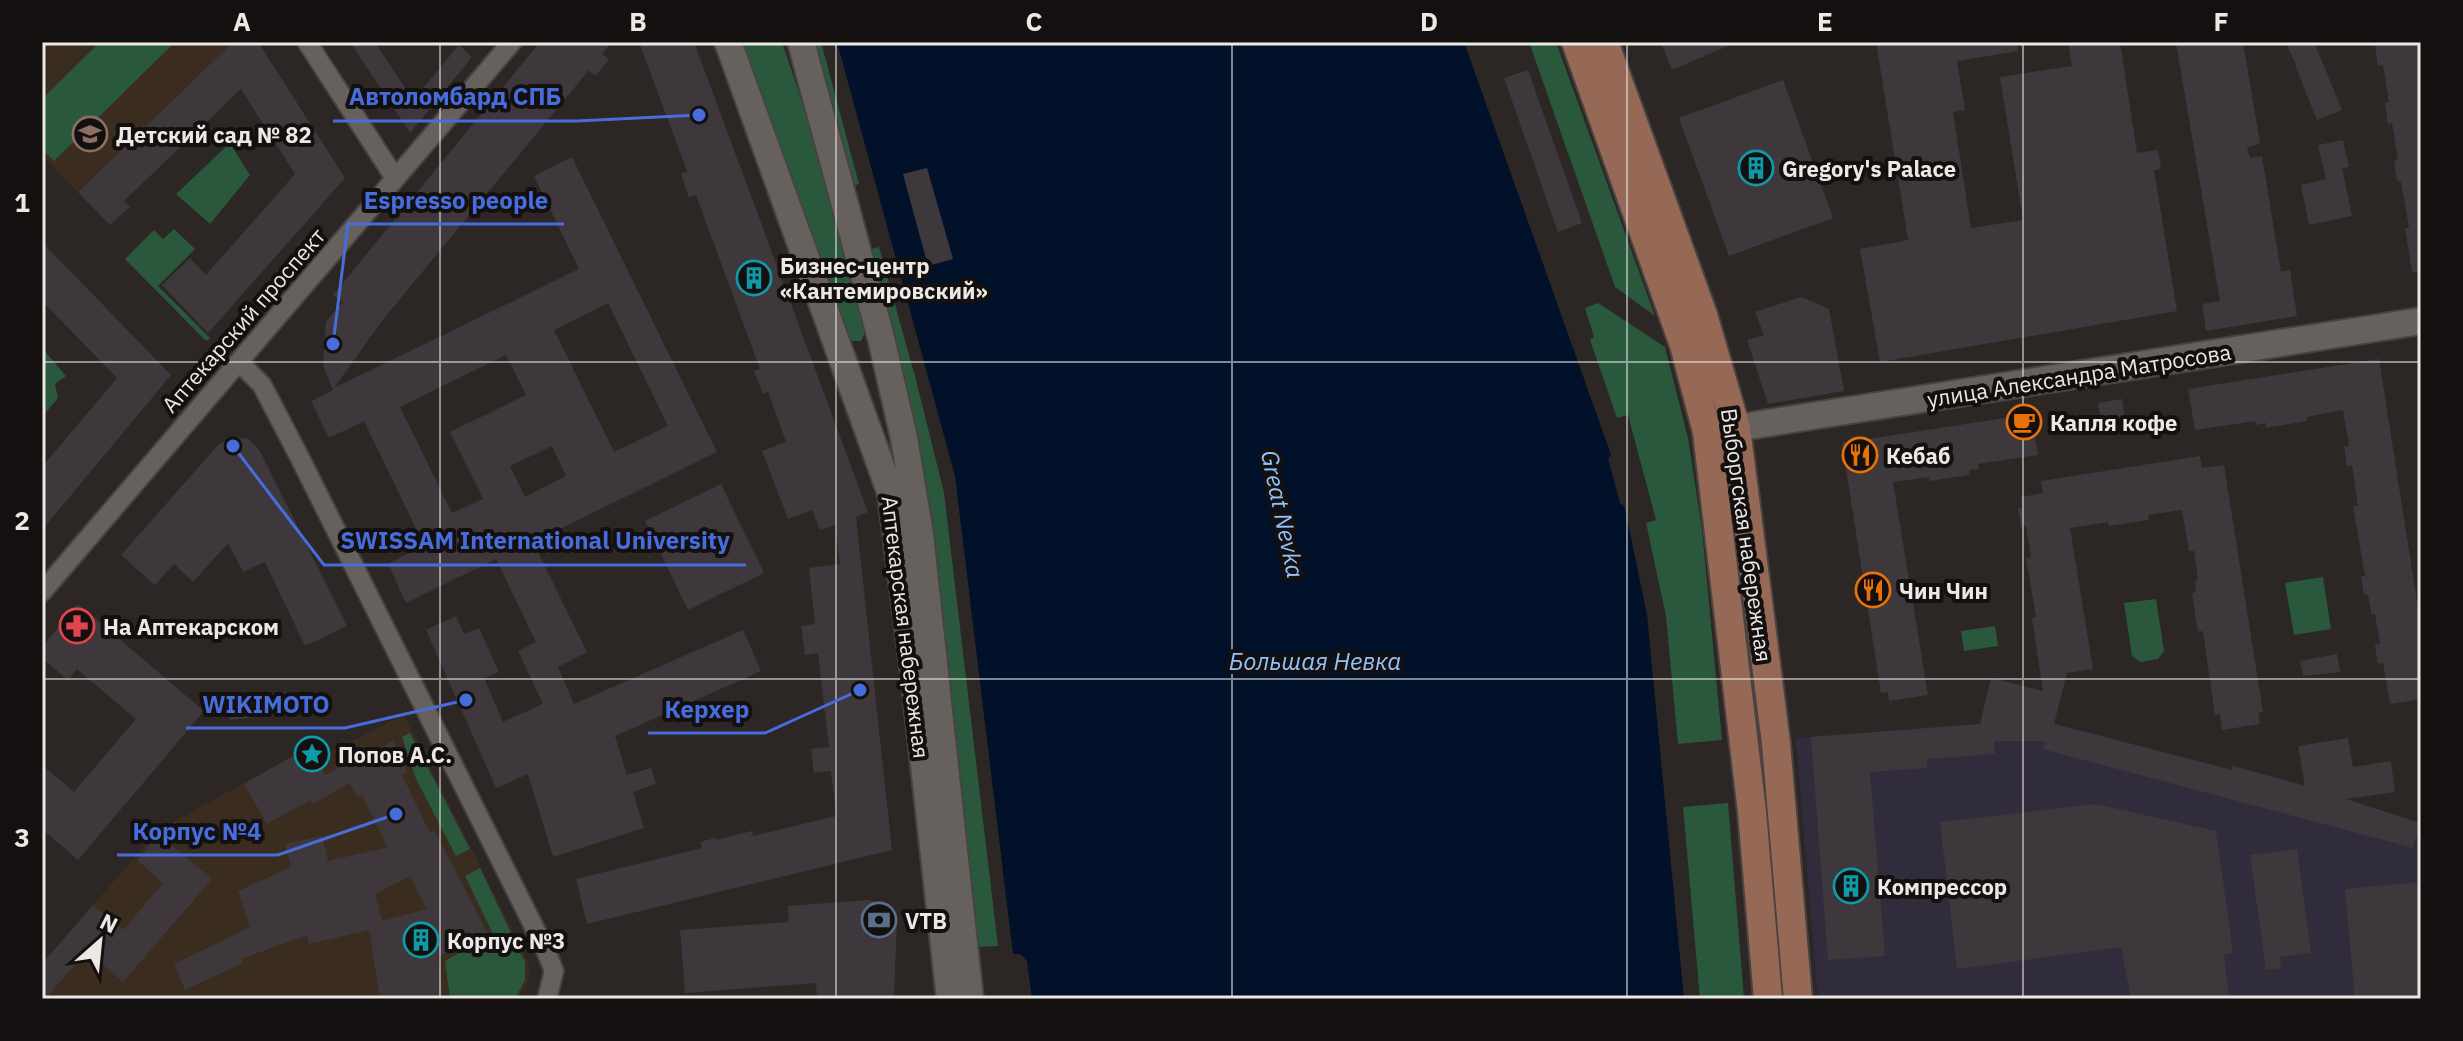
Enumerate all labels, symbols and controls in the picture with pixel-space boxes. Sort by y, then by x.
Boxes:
text: A [233,4,251,38]
text: B [629,4,647,38]
text: C [1026,4,1043,38]
text: D [1420,4,1438,38]
text: E [1817,4,1833,38]
text: F [2213,4,2229,38]
callout: Автоломбард СПБ [333,73,577,121]
text: Автоломбард СПБ [349,80,561,112]
school or university icon: Детский сад № 82 [71,115,109,153]
place label: Детский сад № 82 [116,120,312,149]
building icon: Gregory's Palace [1737,149,1775,187]
place label: Gregory's Palace [1782,154,1956,183]
callout: Espresso people [348,176,564,224]
text: Espresso people [364,184,548,216]
text: 1 [14,185,30,219]
street label: Аптекарский проспект [155,222,331,418]
place label: Бизнес-центр «Кантемировский» [780,251,988,305]
building icon: Бизнес-центр «Кантемировский» [735,259,773,297]
street label: улица Александра Матросова [1925,337,2233,413]
cafe icon: Капля кофе [2005,403,2043,441]
street label: Выборгская набережная [1715,406,1779,664]
place label: Капля кофе [2050,408,2177,437]
restaurant icon: Кебаб [1841,436,1879,474]
place label: Кебаб [1886,441,1950,470]
water label: Great Nevka [1254,447,1312,581]
street label: Аптекарская набережная [876,494,936,760]
text: 2 [14,503,30,537]
callout: SWISSAM International University [324,517,746,565]
text: SWISSAM International University [340,524,730,556]
restaurant icon: Чин Чин [1854,571,1892,609]
place label: Чин Чин [1899,576,1988,605]
pharmacy icon: На Аптекарском [58,607,96,645]
place label: На Аптекарском [103,612,279,641]
water label: Большая Невка [1229,645,1401,677]
callout: WIKIMOTO [186,680,345,728]
callout: Керхер [648,685,765,733]
text: WIKIMOTO [202,688,330,720]
text: Керхер [665,693,749,725]
place icon: Попов А.С. [293,735,331,773]
place label: Попов А.С. [338,740,452,769]
callout: Корпус №4 [117,807,278,855]
text: Корпус №4 [133,815,261,847]
text: 3 [14,820,30,854]
building icon: Компрессор [1832,867,1870,905]
place label: Компрессор [1877,872,2007,901]
north arrow [60,901,140,981]
bank icon: VTB [860,901,898,939]
text: N [96,906,123,939]
place label: VTB [905,906,947,935]
building icon: Корпус №3 [402,921,440,959]
place label: Корпус №3 [447,926,565,955]

